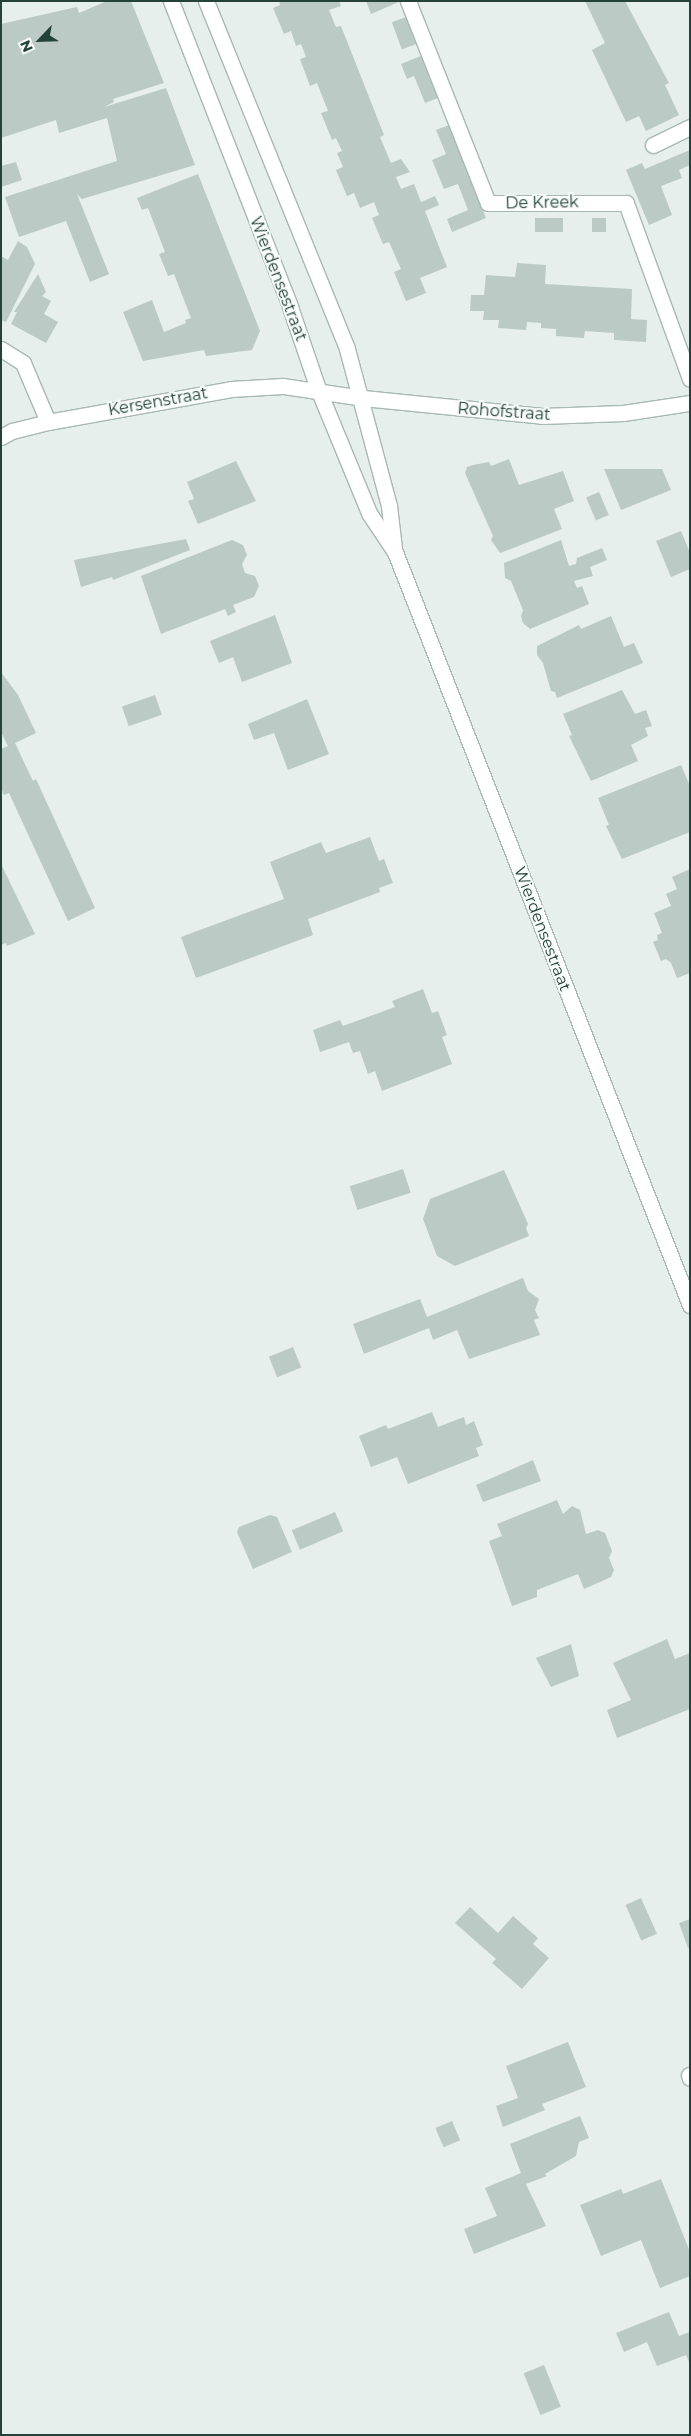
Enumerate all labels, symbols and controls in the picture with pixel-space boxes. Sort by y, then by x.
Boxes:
north arrow [15,15,65,65]
text: N [16,37,37,55]
street label: De Kreek [505,193,579,213]
street label: Wierdensestraat [245,214,311,344]
street label: Kersenstraat [107,384,209,420]
street label: Rohofstraat [457,399,551,425]
street label: Wierdensestraat [509,864,575,994]

